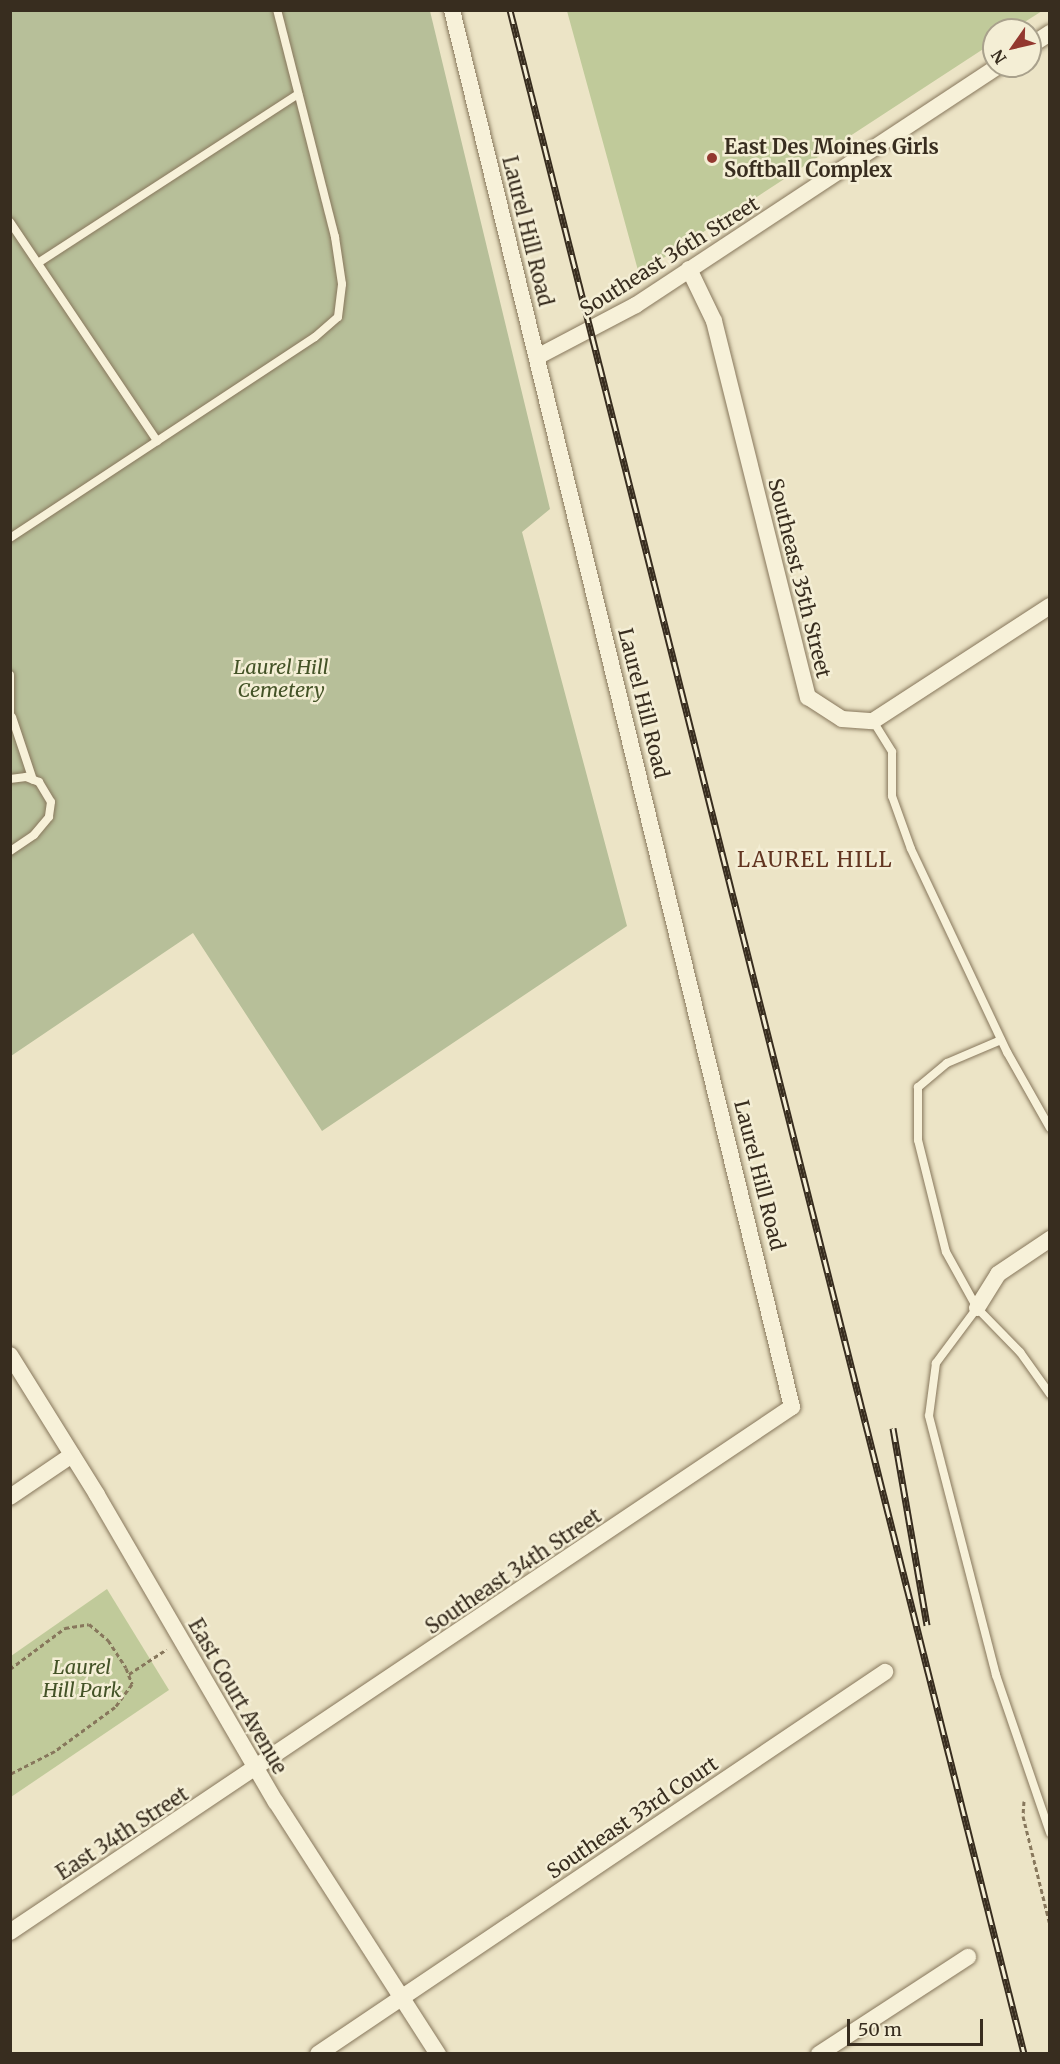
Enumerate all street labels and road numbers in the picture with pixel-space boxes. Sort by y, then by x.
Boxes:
street label: Laurel Hill Road [498,153,558,309]
street label: Southeast 36th Street [575,191,763,321]
street label: Southeast 35th Street [764,476,836,680]
street label: Laurel Hill Road [614,625,674,781]
street label: Laurel Hill Road [730,1097,790,1253]
street label: Southeast 34th Street [421,1503,605,1639]
street label: East Court Avenue [184,1614,292,1778]
street label: Southeast 33rd Court [542,1751,722,1883]
street label: East 34th Street [51,1781,193,1885]

